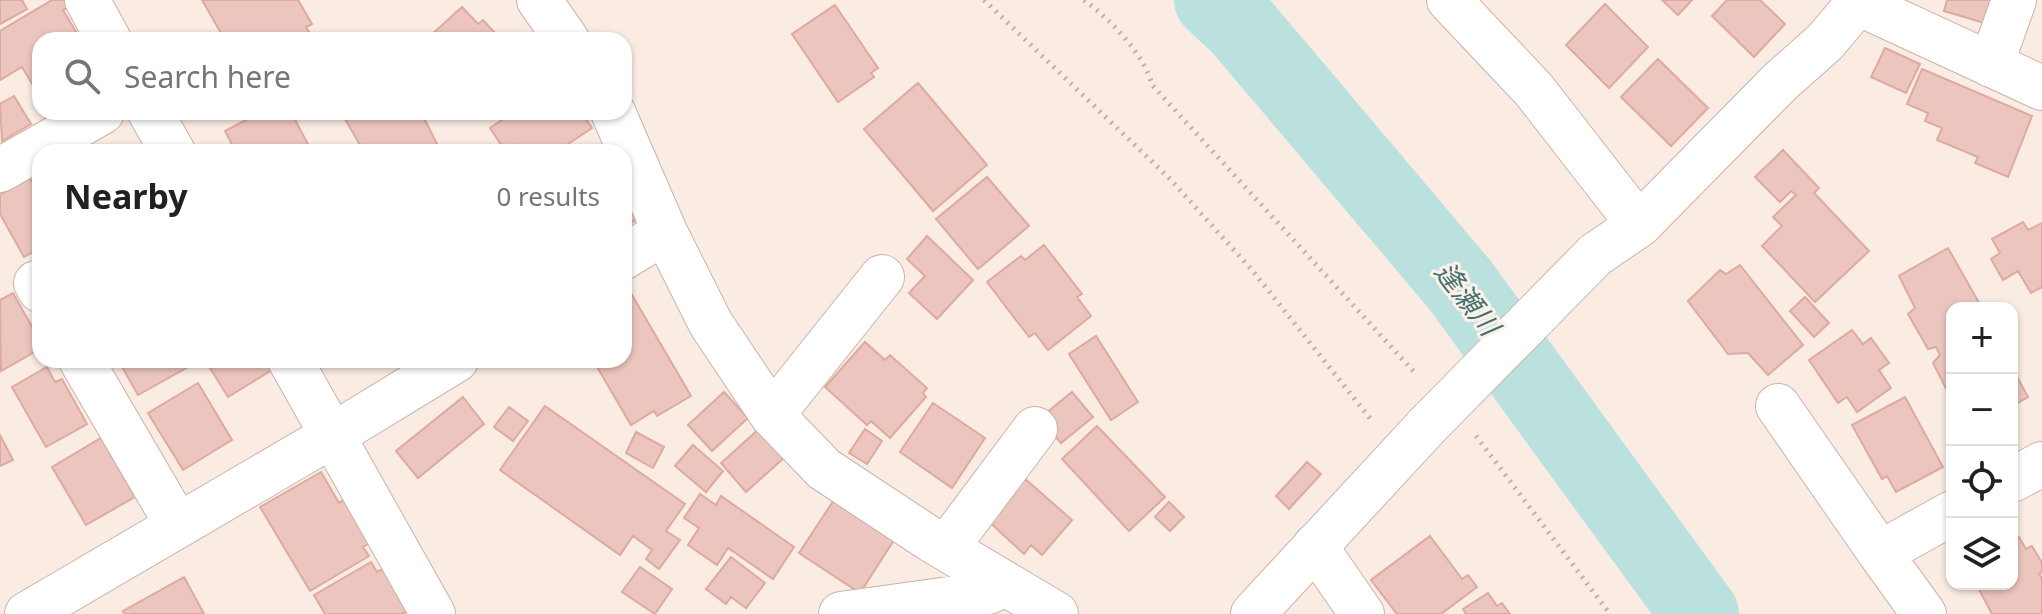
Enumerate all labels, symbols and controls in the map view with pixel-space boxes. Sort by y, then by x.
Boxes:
search box [32,32,632,120]
icon: search [60,54,104,98]
text: Search here [124,56,291,97]
text: Nearby [64,173,188,219]
text: 0 results [496,178,600,214]
water label: 逢瀬川 [1427,253,1511,345]
map controls [1946,302,2018,590]
button: + [1946,302,2018,374]
button: − [1946,374,2018,446]
button: locate [1946,446,2018,518]
button: layers [1946,518,2018,590]

